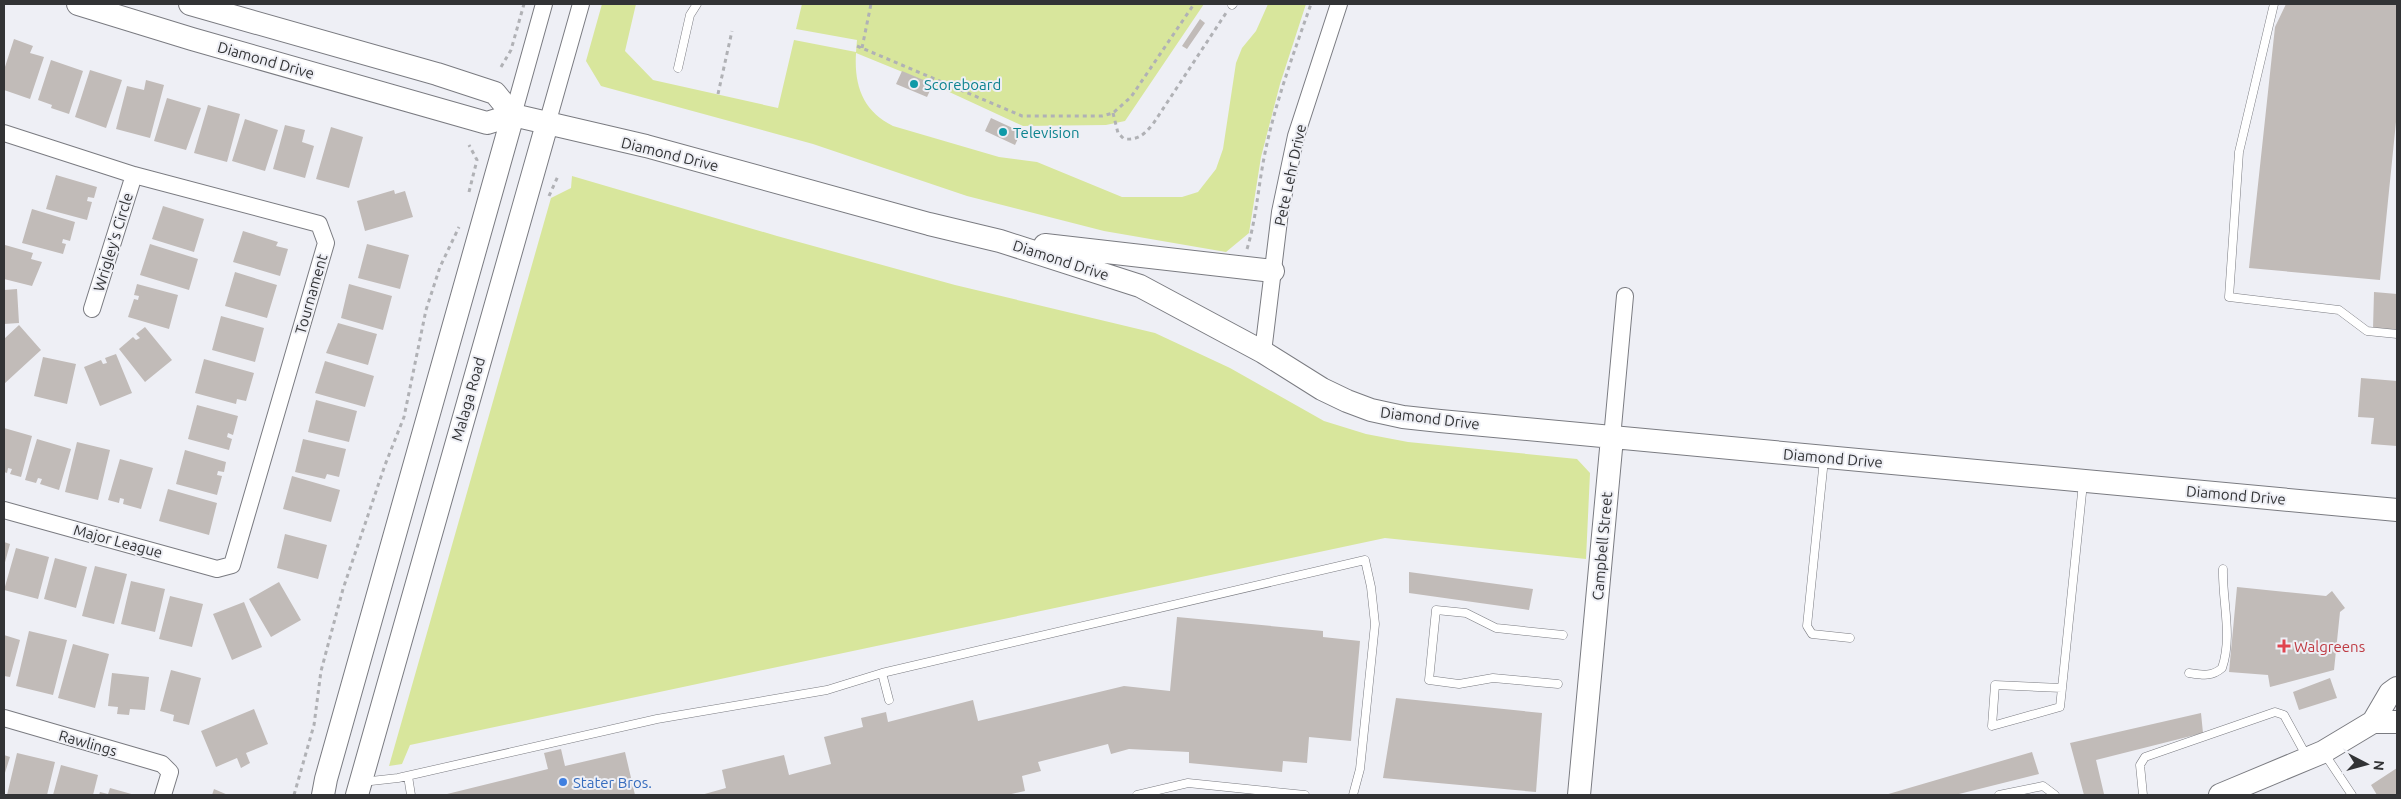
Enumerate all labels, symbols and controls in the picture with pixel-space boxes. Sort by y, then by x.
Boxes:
street label: Diamond Drive [216,38,316,82]
place label: Scoreboard [924,76,1001,93]
marker: Scoreboard [908,78,920,90]
street label: Pete Lehr Drive [1271,123,1309,227]
place label: Television [1013,124,1080,141]
marker: Television [997,126,1009,138]
street label: Diamond Drive [619,134,721,174]
street label: Wrigley's Circle [90,191,136,293]
street label: Diamond Drive [1011,236,1111,284]
street label: Tournament [291,252,331,336]
street label: Malaga Road [448,355,488,443]
street label: Diamond Drive [1379,403,1481,433]
street label: Diamond Drive [1782,445,1884,471]
street label: Diamond Drive [2185,482,2287,508]
street label: Campbell Street [1589,491,1615,601]
street label: Major League [72,521,164,561]
place label: Walgreens [2294,638,2365,655]
marker: Walgreens [2278,640,2290,652]
street label: Rawlings [57,727,119,759]
north arrow [2341,739,2391,789]
text: N [2370,759,2387,771]
place label: Stater Bros. [573,774,652,791]
marker: Stater Bros. [557,776,569,788]

